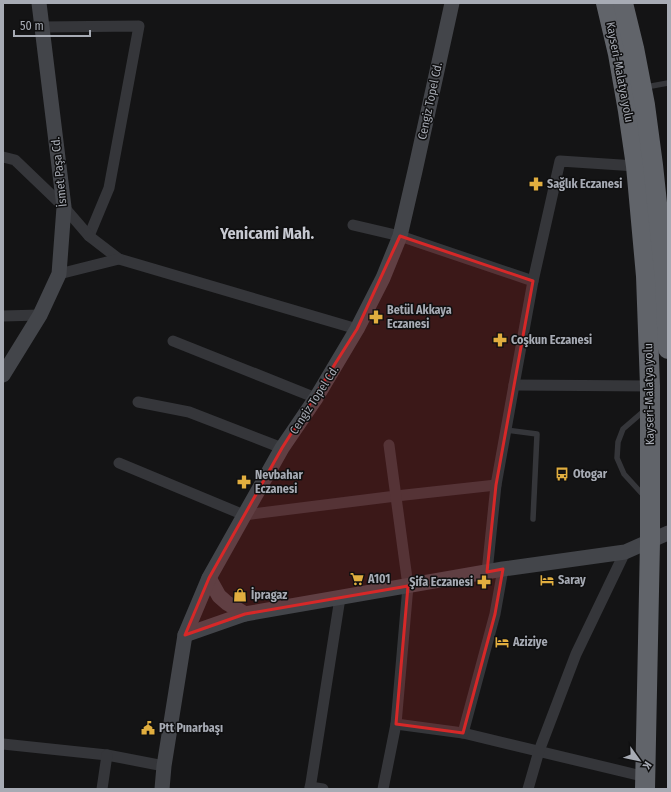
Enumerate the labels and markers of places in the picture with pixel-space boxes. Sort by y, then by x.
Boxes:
pharmacy icon: Sağlık Eczanesi [528,176,544,192]
place label: Sağlık Eczanesi [547,176,622,191]
place label: Betül Akkaya Eczanesi [387,303,452,331]
pharmacy icon: Betül Akkaya Eczanesi [368,309,384,325]
pharmacy icon: Coşkun Eczanesi [492,332,508,348]
place label: Coşkun Eczanesi [511,333,592,348]
bus stop icon: Otogar [554,466,570,482]
place label: Otogar [573,467,608,481]
place label: Nevbahar Eczanesi [255,468,303,496]
pharmacy icon: Nevbahar Eczanesi [236,474,252,490]
supermarket icon: A101 [349,571,365,587]
place label: A101 [367,572,390,586]
hotel icon: Saray [539,572,555,588]
place label: Saray [558,573,586,587]
pharmacy icon: Şifa Eczanesi [476,574,492,590]
place label: Şifa Eczanesi [409,575,473,590]
shop icon: İpragaz [232,587,248,603]
place label: İpragaz [251,587,287,602]
hotel icon: Aziziye [494,634,510,650]
place label: Aziziye [512,635,547,649]
public building icon: Ptt Pınarbaşı [140,720,156,736]
place label: Ptt Pınarbaşı [159,721,223,736]

